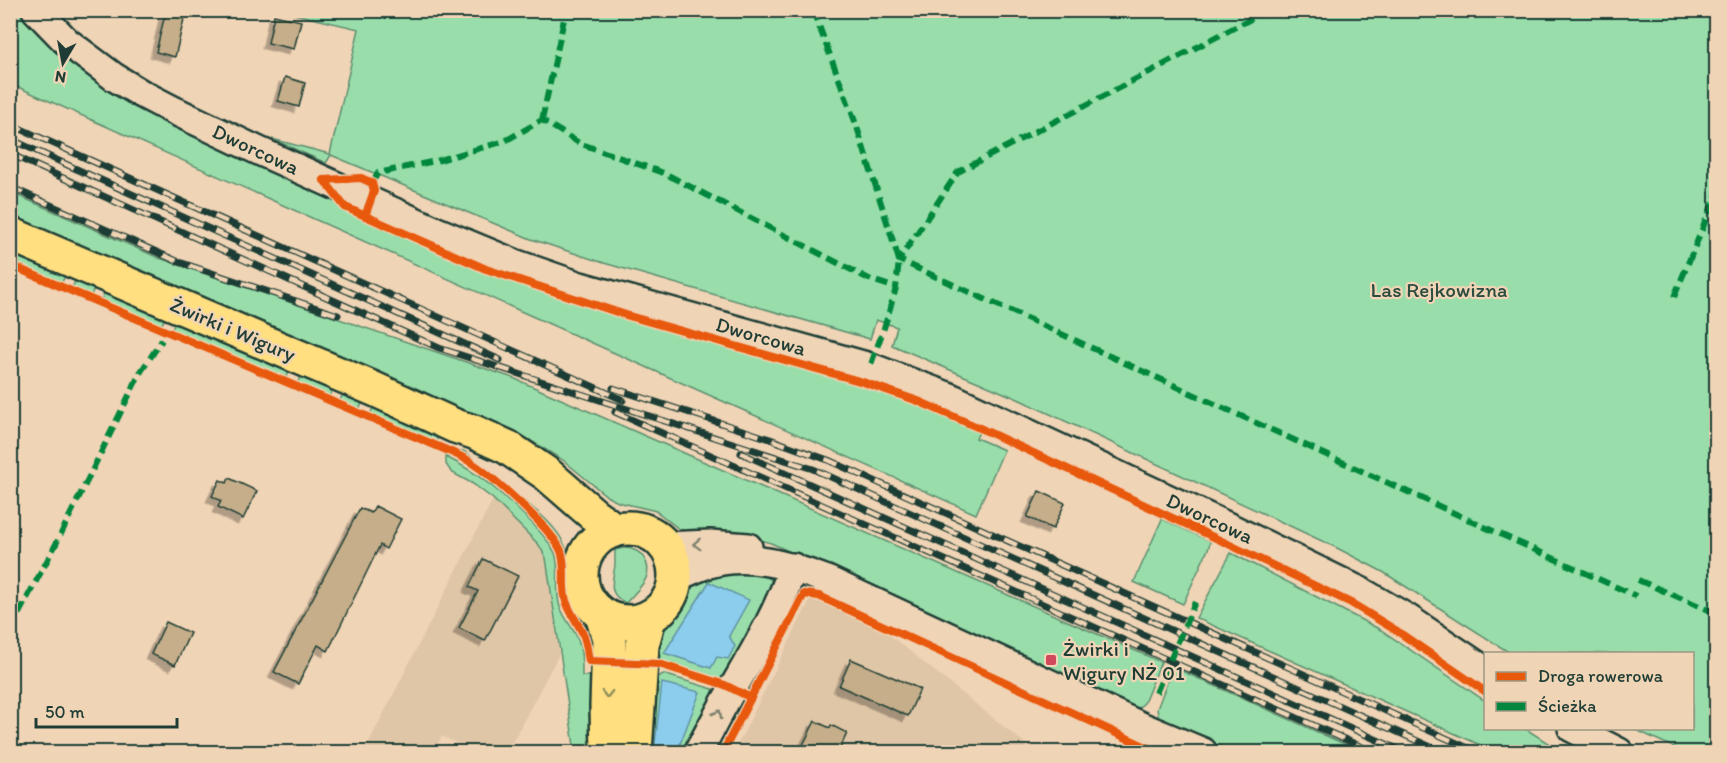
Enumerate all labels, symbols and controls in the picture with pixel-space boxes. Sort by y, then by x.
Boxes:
north arrow [33,33,93,93]
text: N [54,67,67,88]
street label: Dworcowa [209,118,303,180]
park label: Las Rejkowizna [1371,277,1507,302]
street label: Żwirki i Wigury [166,291,300,367]
street label: Dworcowa [713,311,809,361]
street label: Dworcowa [1163,487,1257,549]
one-way arrow [692,538,701,550]
place label: Żwirki i Wigury NŻ 01 [1063,636,1185,685]
legend [1484,652,1694,730]
marker: Żwirki i Wigury NŻ 01 [1044,653,1058,667]
text: Droga rowerowa [1538,665,1664,687]
one-way arrow [601,689,613,698]
scale bar [36,691,177,729]
text: Ścieżka [1538,695,1597,717]
text: 50 m [45,701,85,723]
one-way arrow [711,710,722,721]

